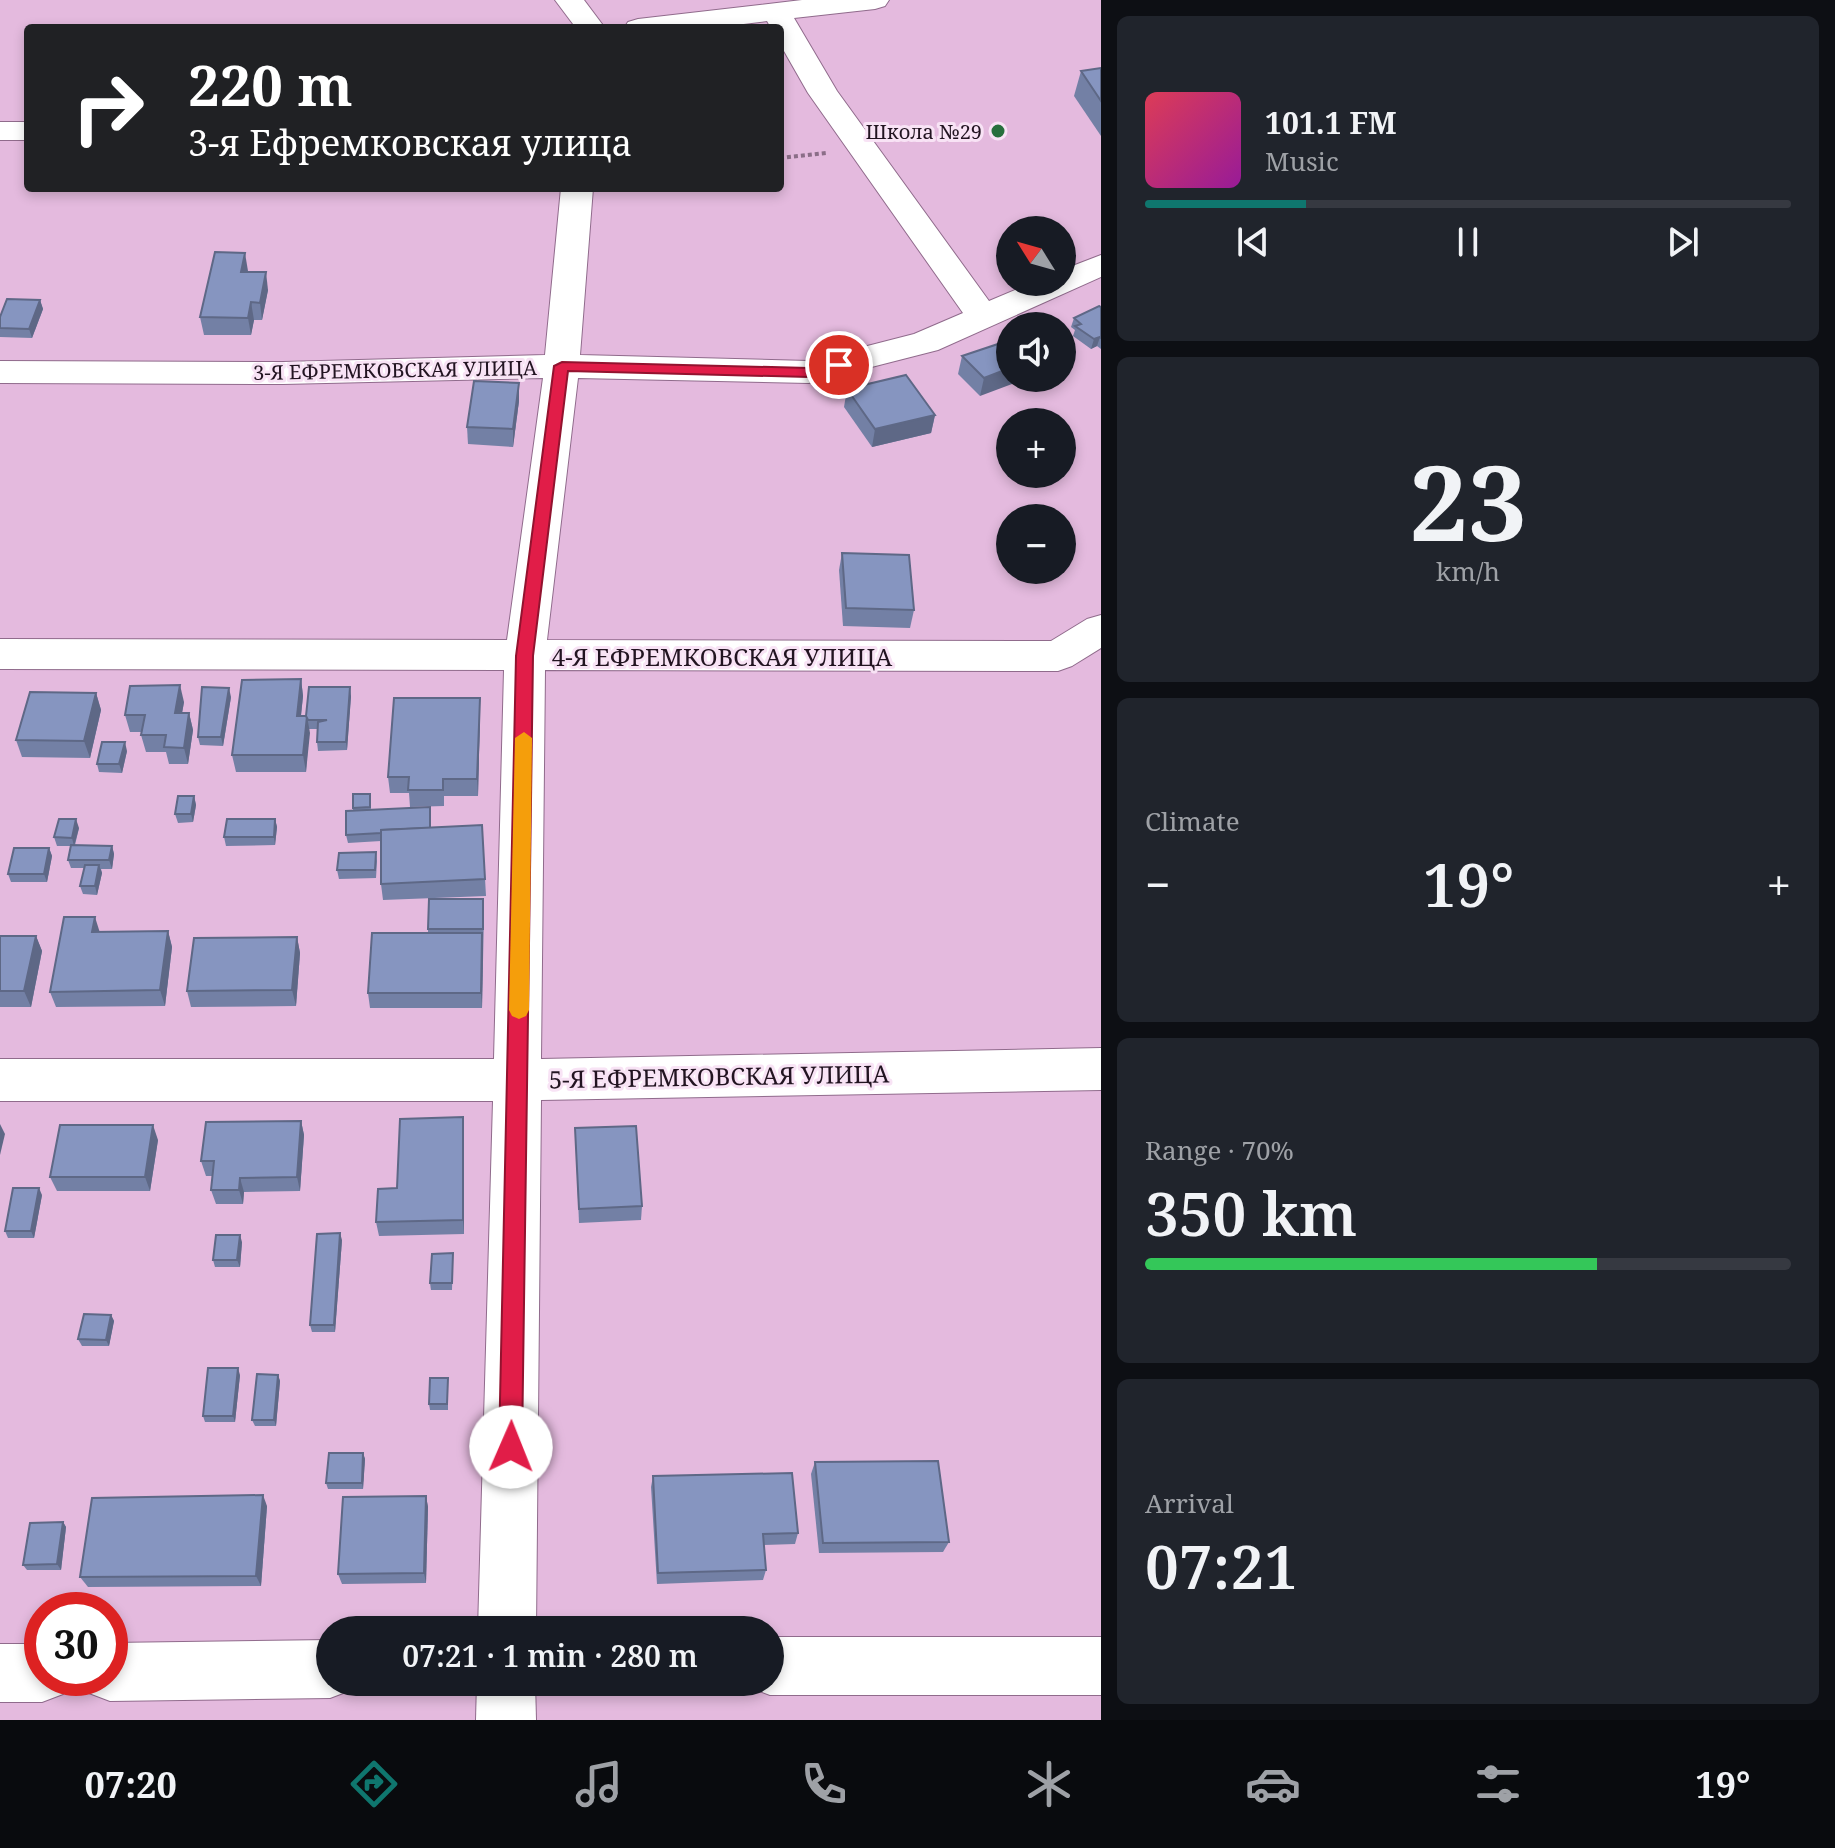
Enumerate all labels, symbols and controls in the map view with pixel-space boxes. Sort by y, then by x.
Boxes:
text: 220 m [188,46,353,122]
icon: right [56,56,160,160]
text: 101.1 FM [1265,102,1397,143]
text: 3-я Ефремковская улица [188,118,632,167]
place label: Школа №29 [865,118,982,145]
marker: Школа №29 [989,122,1007,140]
text: Music [1265,143,1339,179]
north arrow [996,216,1076,296]
map controls [996,216,1076,584]
icon: previous [1231,220,1275,264]
icon: pause [1446,220,1490,264]
icon: next [1661,220,1705,264]
button: sound [996,312,1076,392]
pin [805,331,873,399]
icon: arrive [817,343,861,387]
street label: 3-Я ЕФРЕМКОВСКАЯ УЛИЦА [253,354,538,386]
button: + [996,408,1076,488]
text: 23 [1409,430,1527,571]
button: − [996,504,1076,584]
text: km/h [1436,553,1500,589]
street label: 4-Я ЕФРЕМКОВСКАЯ УЛИЦА [552,640,892,673]
text: Climate [1145,803,1240,839]
text: 19° [1423,843,1514,925]
text: − [1145,854,1170,914]
text: + [1766,854,1791,914]
street label: 5-Я ЕФРЕМКОВСКАЯ УЛИЦА [548,1057,890,1095]
text: Range · 70% [1145,1132,1294,1168]
text: 350 km [1145,1172,1357,1254]
position arrow [469,1405,553,1489]
text: Arrival [1145,1485,1234,1521]
text: 07:21 [1145,1525,1298,1607]
speed limit sign: 30 [24,1592,128,1696]
text: 07:21 · 1 min · 280 m [402,1635,698,1676]
icon: directions [346,1756,402,1812]
icon: music [571,1756,627,1812]
icon: phone [796,1756,852,1812]
icon: climate [1021,1756,1077,1812]
icon: car [1245,1756,1301,1812]
icon: filters [1470,1756,1526,1812]
text: 07:20 [84,1760,177,1809]
text: 19° [1695,1760,1750,1809]

